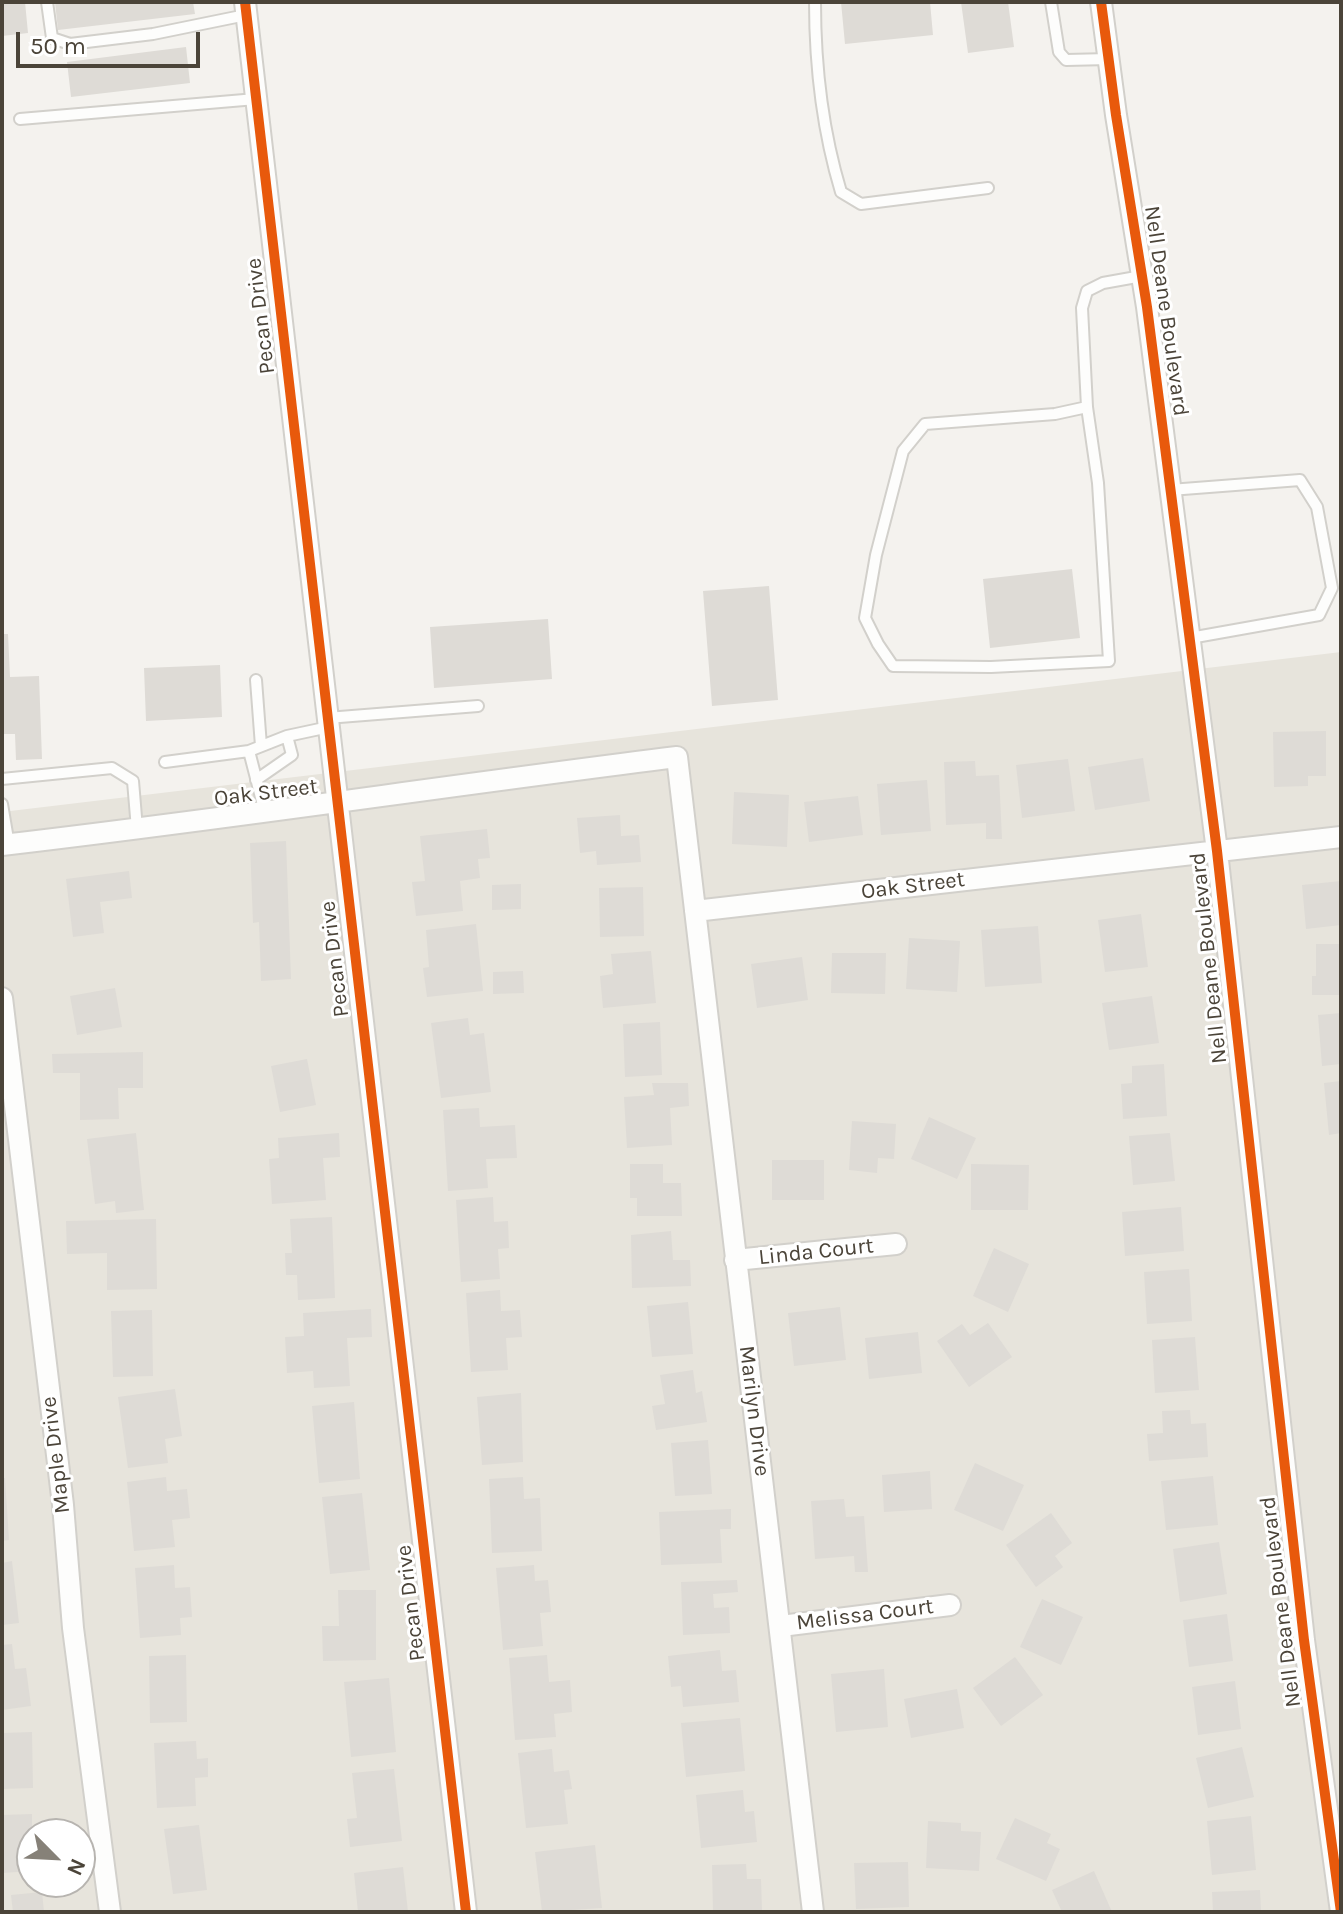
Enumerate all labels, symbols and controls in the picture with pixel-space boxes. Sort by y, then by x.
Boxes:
scale bar [20,16,204,66]
text: 50 m [30,32,86,60]
street label: Nell Deane Boulevard [1138,204,1194,418]
street label: Pecan Drive [241,256,281,376]
street label: Oak Street [213,774,319,812]
street label: Nell Deane Boulevard [1185,851,1233,1065]
street label: Oak Street [860,867,966,905]
street label: Pecan Drive [315,899,355,1019]
street label: Linda Court [757,1233,875,1271]
street label: Marilyn Drive [733,1344,775,1478]
street label: Maple Drive [36,1395,76,1515]
street label: Nell Deane Boulevard [1255,1495,1307,1709]
street label: Pecan Drive [391,1543,431,1663]
street label: Melissa Court [795,1593,935,1637]
north arrow [16,1818,96,1898]
text: N [61,1854,91,1879]

